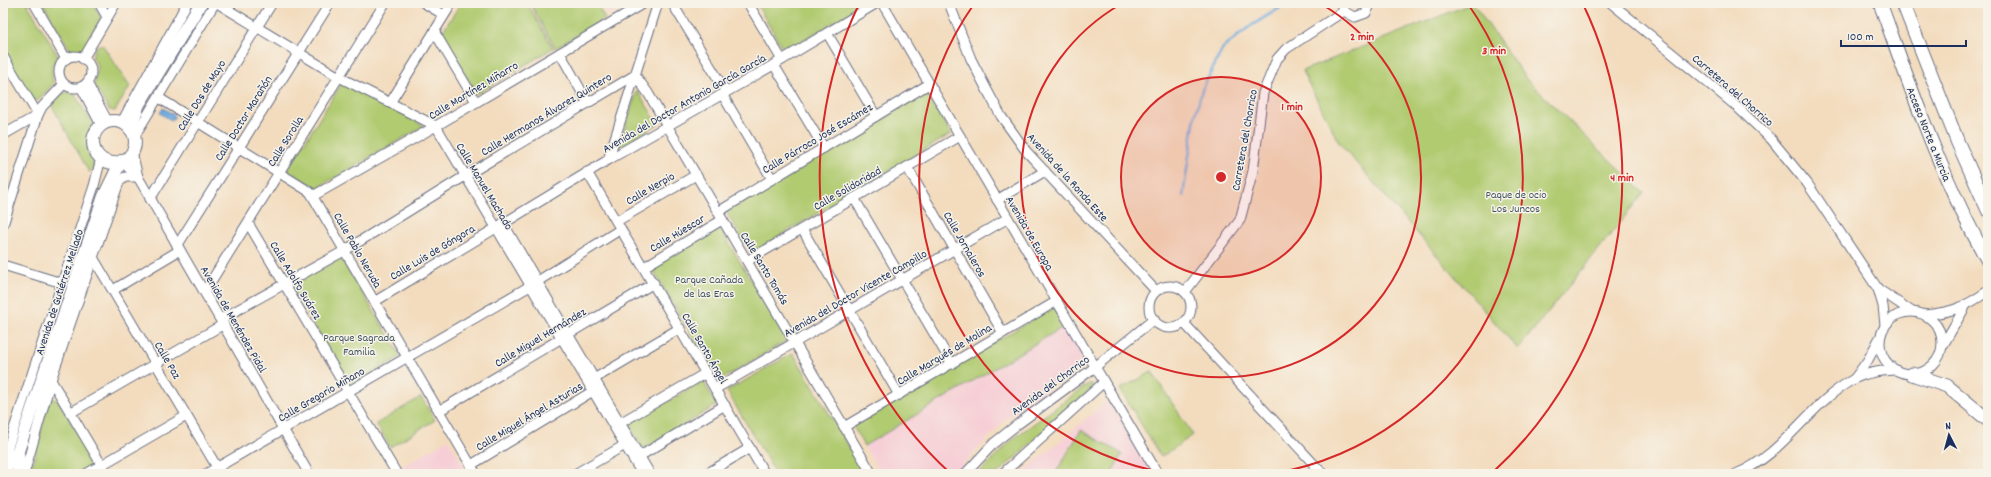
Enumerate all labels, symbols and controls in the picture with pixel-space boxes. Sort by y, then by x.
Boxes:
scale bar [1841,22,1966,48]
text: 2 min [1350,29,1374,46]
text: 100 m [1847,29,1874,46]
text: 3 min [1482,43,1506,60]
street label: Avenida del Doctor Antonio García García [600,50,770,158]
street label: Carretera del Chorrico [1688,51,1776,131]
street label: Calle Dos de Mayo [174,57,231,135]
street label: Calle Martínez Miñarro [426,58,522,125]
street label: Calle Hermanos Álvarez Quintero [478,69,615,161]
street label: Calle Doctor Marañón [211,72,278,165]
street label: Acceso Norte a Murcia [1901,85,1954,185]
street label: Carretera del Chorrico [1228,88,1263,192]
street label: Calle Párroco José Escámez [759,99,877,179]
text: 1 min [1281,99,1303,116]
street label: Calle Sorolla [264,113,309,170]
street label: Avenida de la Ronda Este [1022,130,1111,226]
street label: Calle Manuel Machado [451,140,517,234]
street label: Calle Solidaridad [811,163,885,216]
street label: Calle Nerpio [623,168,678,210]
centre of rings [1214,170,1228,184]
text: 4 min [1610,170,1634,187]
park label: Paque de ocio Los Juncos [1486,187,1546,218]
street label: Avenida de Europa [1000,193,1057,275]
street label: Calle Jornaleros [938,209,989,281]
street label: Calle Pablo Neruda [328,210,385,292]
street label: Calle Húescar [647,211,709,258]
street label: Calle Luis de Góngora [387,221,479,285]
street label: Avenida de Gutiérrez Mellado [32,227,89,358]
street label: Calle Santo Tomás [735,229,792,309]
street label: Calle Adolfo Suárez [265,238,325,324]
street label: Avenida del Doctor Vicente Campillo [781,246,931,342]
street label: Avenida de Menéndez Pidal [195,263,270,376]
park label: Parque Cañada de las Eras [675,272,743,303]
street label: Calle Miguel Hernández [492,304,590,372]
street label: Calle Santo Ángel [676,310,731,388]
street label: Calle Marqués de Molina [894,320,996,390]
park label: Parque Sagrada Familia [323,330,395,361]
street label: Calle Paz [149,339,185,383]
street label: Avenida del Chorrico [1008,352,1094,420]
street label: Calle Gregorio Miñano [275,364,368,427]
street label: Calle Miguel Ángel Asturias [473,379,587,456]
north arrow [1929,415,1969,455]
text: N [1945,419,1952,435]

